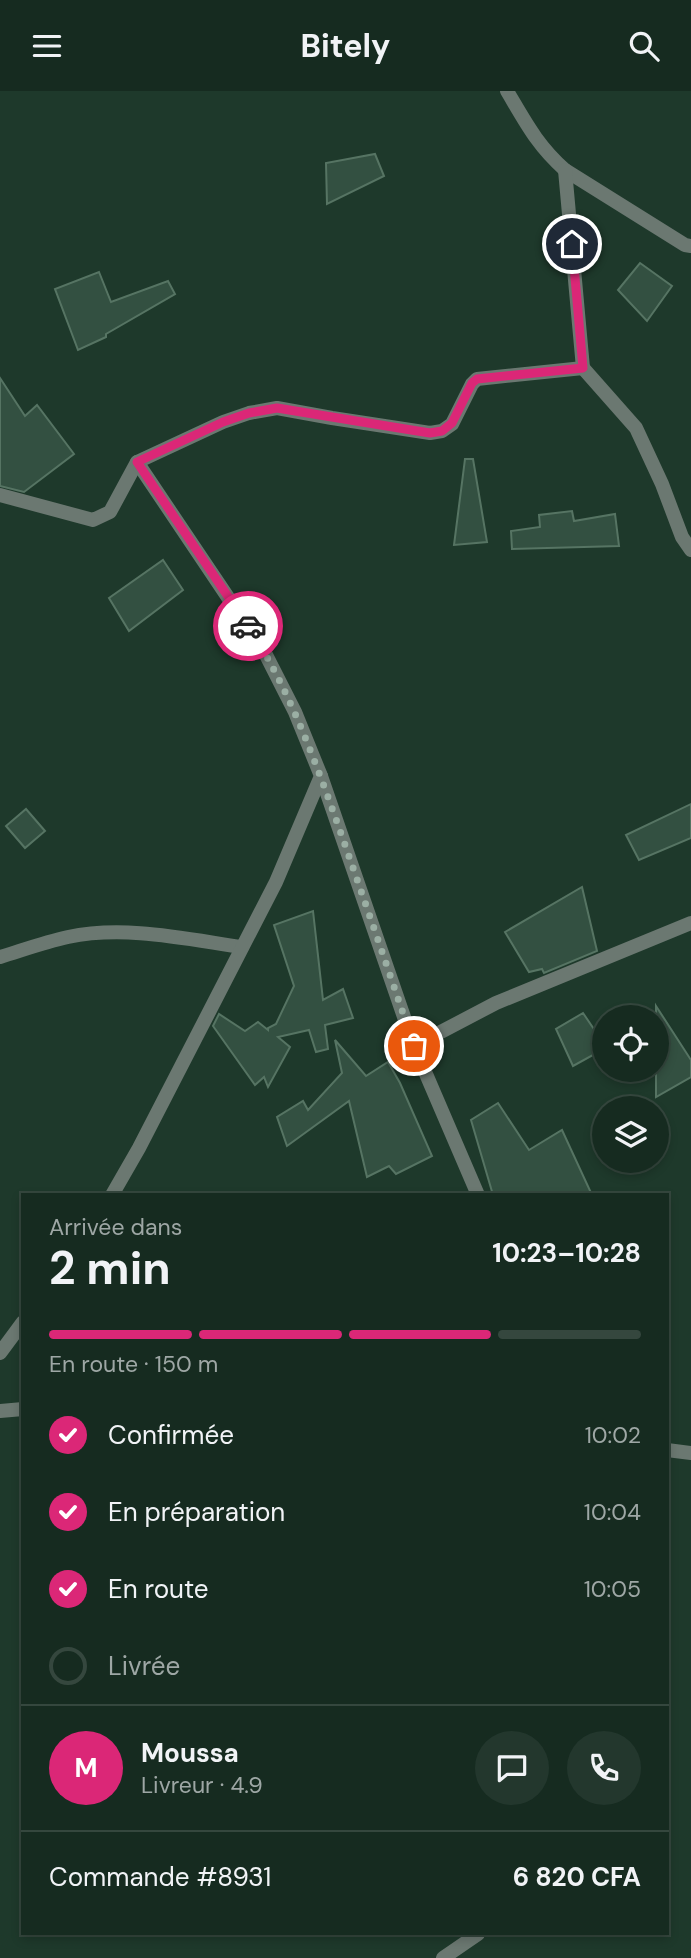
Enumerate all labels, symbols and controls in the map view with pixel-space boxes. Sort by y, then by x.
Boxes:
text: Bitely [301,25,390,67]
icon: menu [28,27,66,65]
icon: search [625,27,663,65]
pin [542,214,602,274]
icon: home [553,225,591,263]
courier [213,591,283,661]
icon: car [229,607,267,645]
map controls [592,1005,669,1173]
button: locate [592,1005,669,1082]
pin [384,1016,444,1076]
icon: bag [395,1027,433,1065]
button: layers [592,1096,669,1173]
text: Arrivée dans [49,1212,182,1242]
text: 10:23–10:28 [492,1236,641,1270]
text: 2 min [49,1238,171,1298]
text: En route · 150 m [49,1349,218,1379]
icon: check [49,1416,87,1454]
text: Confirmée [108,1418,234,1452]
text: 10:02 [585,1420,641,1450]
icon: check [49,1493,87,1531]
text: En préparation [108,1495,285,1529]
text: 10:04 [584,1497,641,1527]
icon: check [49,1570,87,1608]
text: En route [108,1572,209,1606]
text: 10:05 [584,1574,641,1604]
text: Livrée [108,1649,180,1683]
button: chat [475,1731,549,1805]
button: phone [567,1731,641,1805]
text: Moussa [141,1736,239,1770]
text: M [74,1751,98,1785]
text: Livreur · 4.9 [141,1770,263,1800]
text: Commande #8931 [49,1860,271,1894]
text: 6 820 CFA [513,1860,641,1894]

